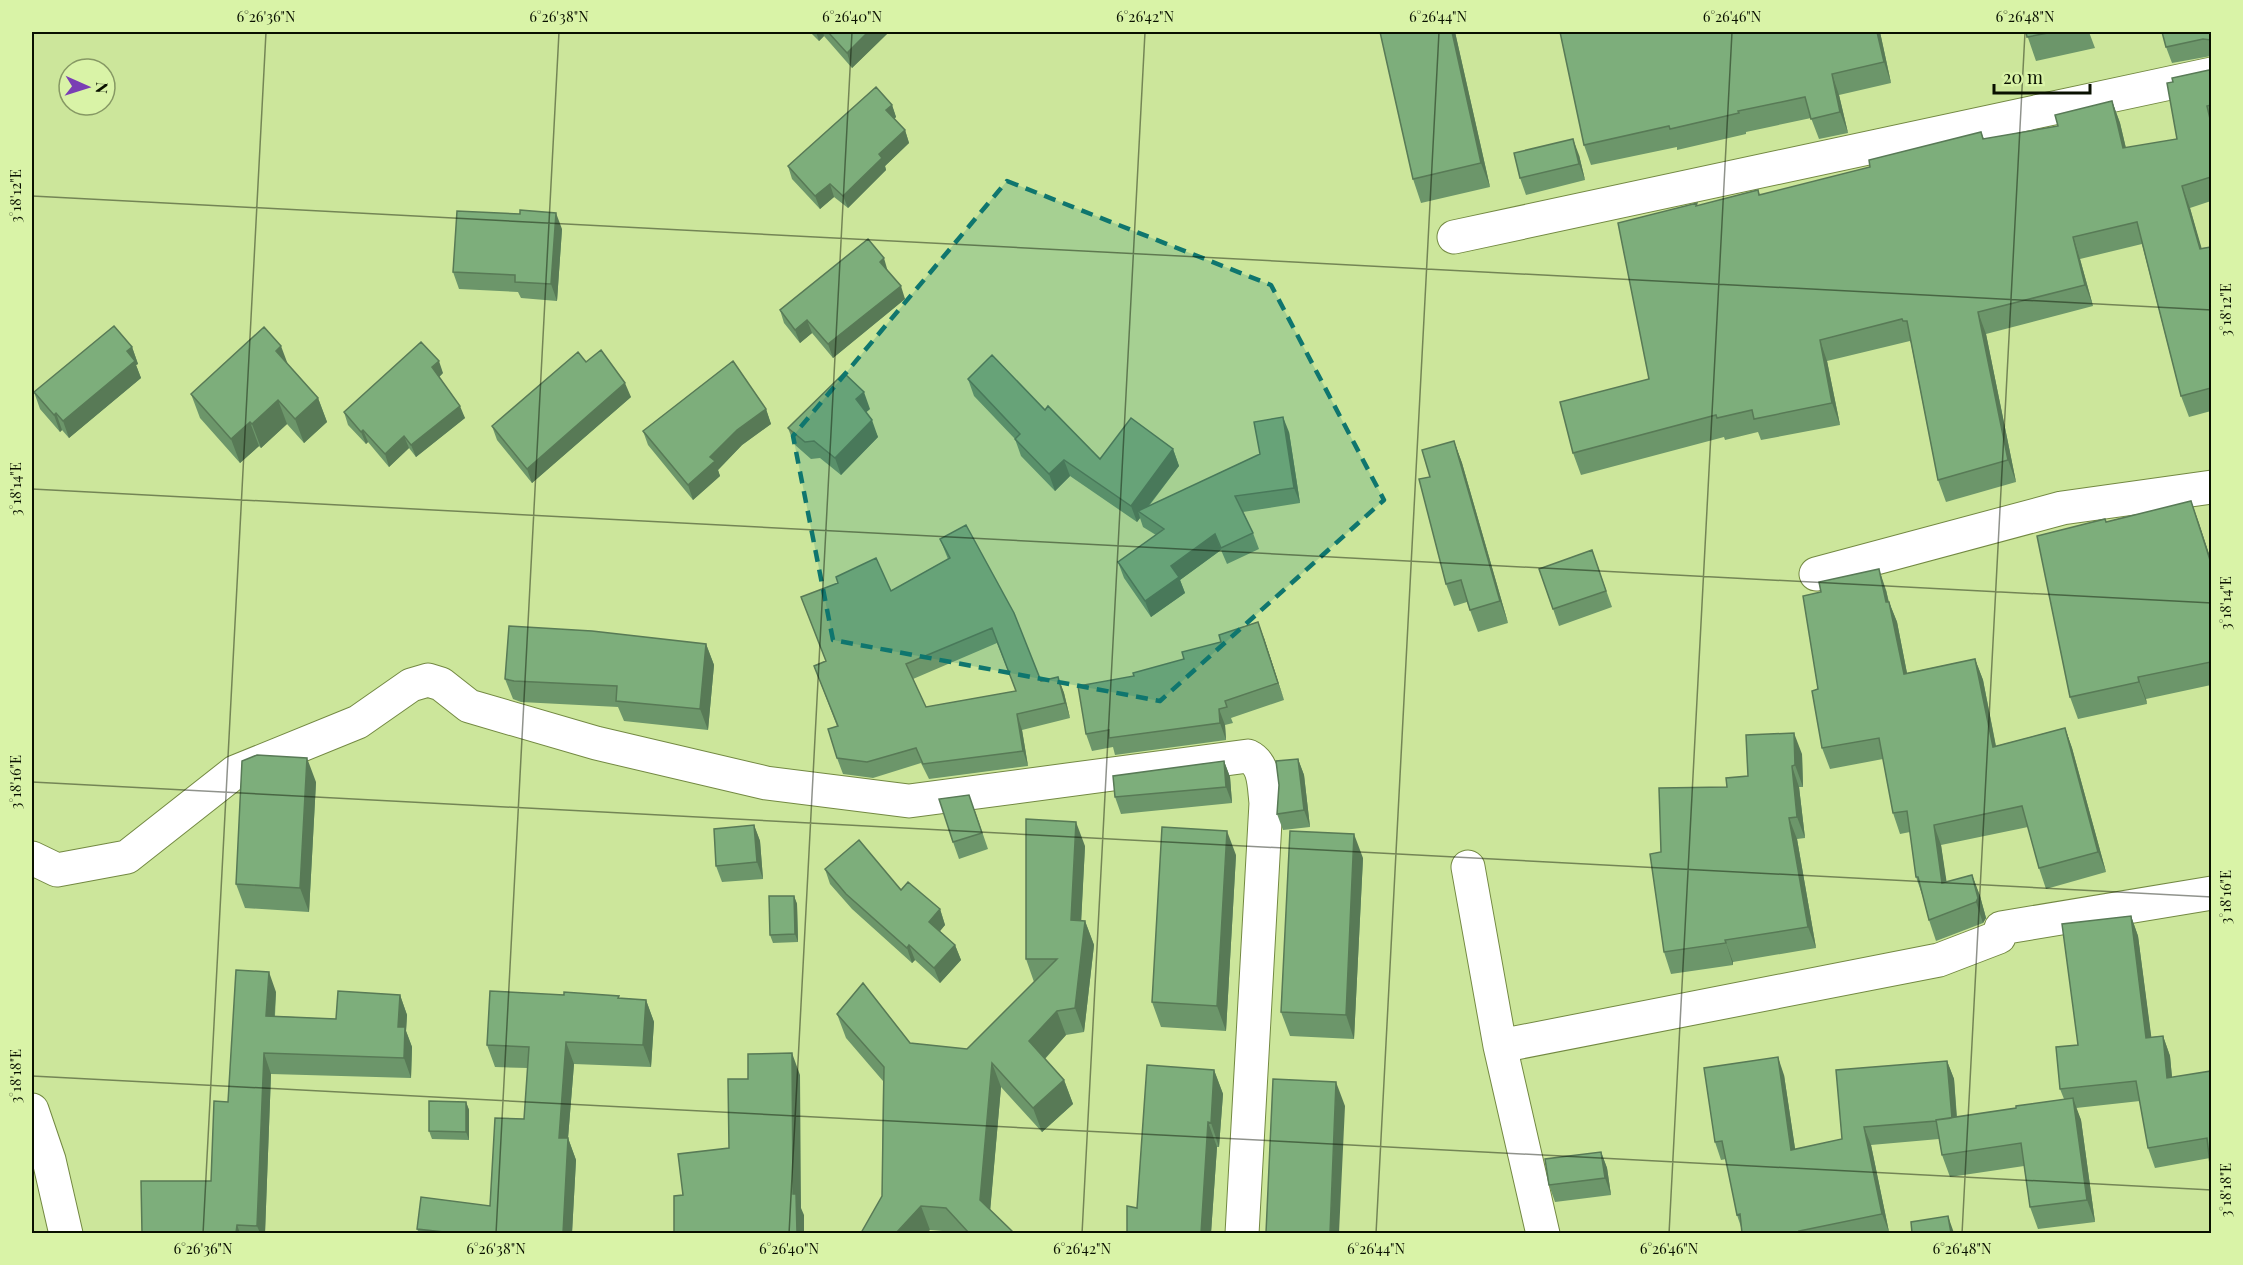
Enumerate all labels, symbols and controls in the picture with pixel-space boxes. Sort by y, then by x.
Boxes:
text: 6°26'36"N [236,6,296,26]
text: 6°26'38"N [529,6,589,26]
text: 6°26'40"N [822,6,882,26]
text: 6°26'42"N [1116,6,1175,26]
text: 6°26'44"N [1409,6,1468,26]
text: 6°26'46"N [1703,6,1762,26]
text: 6°26'48"N [1996,6,2055,26]
north arrow [57,57,117,117]
scale bar [1994,57,2090,95]
text: 20 m [2003,65,2043,89]
text: N [92,81,113,95]
text: 3°18'12"E [5,169,25,223]
text: 3°18'12"E [2215,283,2235,337]
text: 3°18'14"E [5,462,25,516]
text: 3°18'14"E [2215,576,2235,630]
text: 3°18'16"E [5,755,25,809]
text: 3°18'16"E [2215,870,2235,924]
text: 3°18'18"E [5,1049,25,1103]
text: 3°18'18"E [2215,1163,2235,1217]
text: 6°26'36"N [173,1238,233,1258]
text: 6°26'38"N [466,1238,526,1258]
text: 6°26'40"N [759,1238,819,1258]
text: 6°26'42"N [1053,1238,1112,1258]
text: 6°26'44"N [1347,1238,1406,1258]
text: 6°26'46"N [1640,1238,1699,1258]
text: 6°26'48"N [1933,1238,1992,1258]

